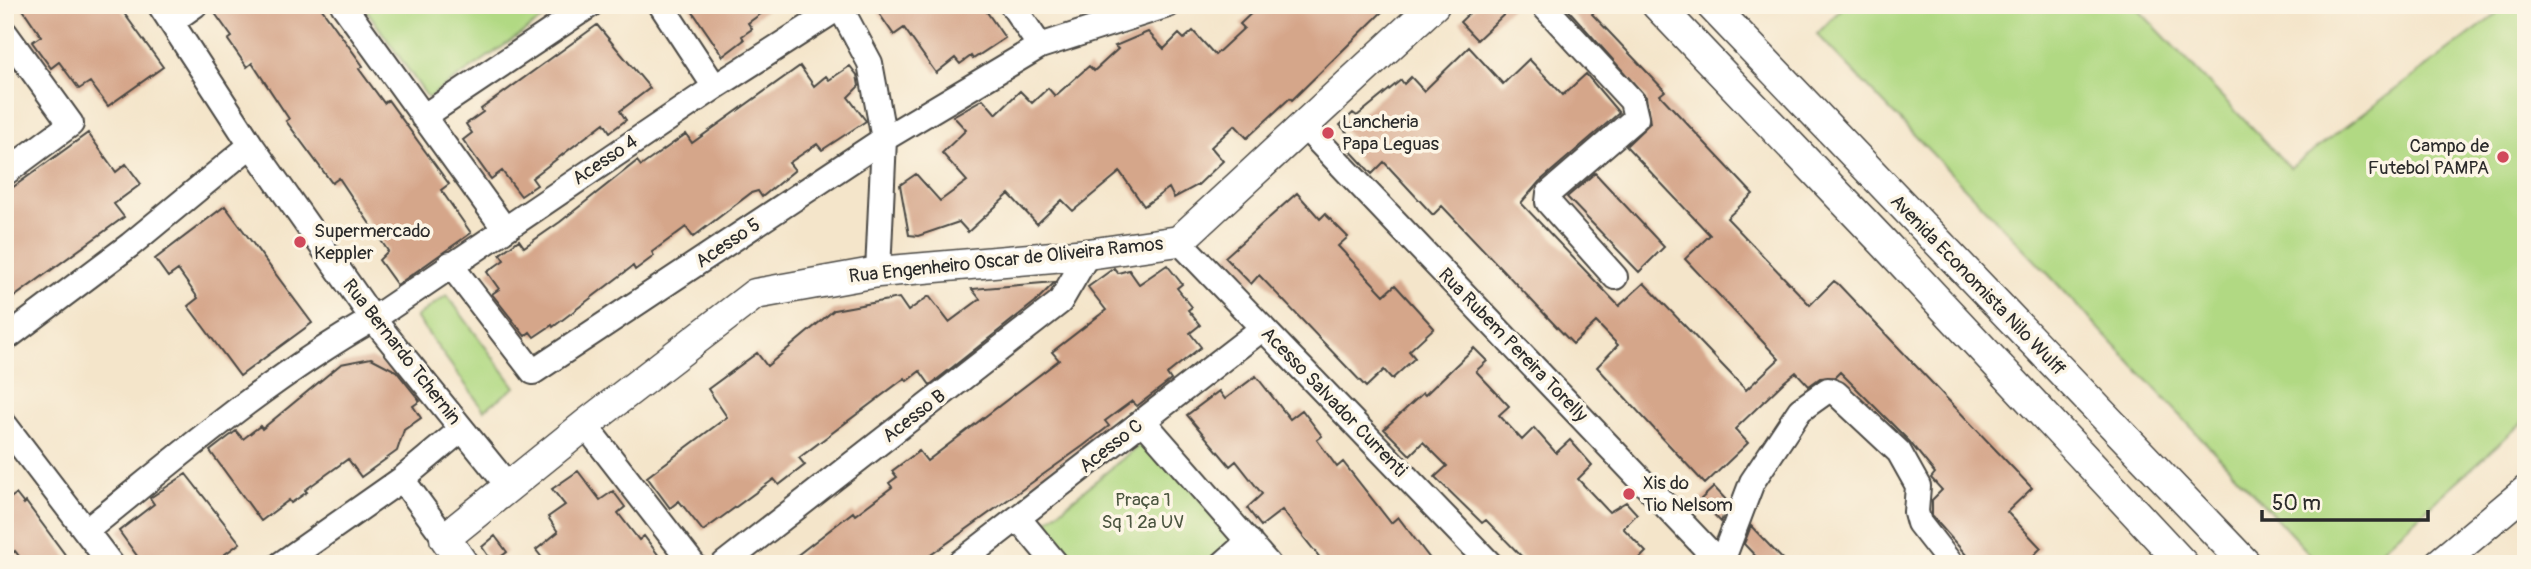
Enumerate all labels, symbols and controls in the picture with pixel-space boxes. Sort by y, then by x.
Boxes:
place label: Lancheria Papa Leguas [1342,110,1440,156]
marker: Lancheria Papa Leguas [1320,125,1336,141]
street label: Acesso 4 [568,129,642,191]
place label: Campo de Futebol PAMPA [2368,134,2490,180]
marker: Campo de Futebol PAMPA [2495,149,2511,165]
street label: Avenida Economista Nilo Wulff [1885,189,2071,381]
street label: Acesso 5 [691,213,765,273]
place label: Supermercado Keppler [314,219,430,265]
street label: Rua Engenheiro Oscar de Oliveira Ramos [848,232,1165,288]
marker: Supermercado Keppler [292,234,308,250]
street label: Rua Rubem Pereira Torelly [1433,263,1593,427]
street label: Rua Bernardo Tchernin [338,274,466,430]
street label: Acesso Salvador Currenti [1256,322,1412,482]
street label: Acesso B [878,384,950,448]
street label: Acesso C [1074,414,1148,478]
place label: Xis do Tio Nelsom [1643,471,1733,517]
scale bar [2262,478,2428,522]
marker: Xis do Tio Nelsom [1621,486,1637,502]
park label: Praça 1 Sq 1 2ª UV [1102,488,1184,534]
text: 50 m [2272,490,2321,517]

